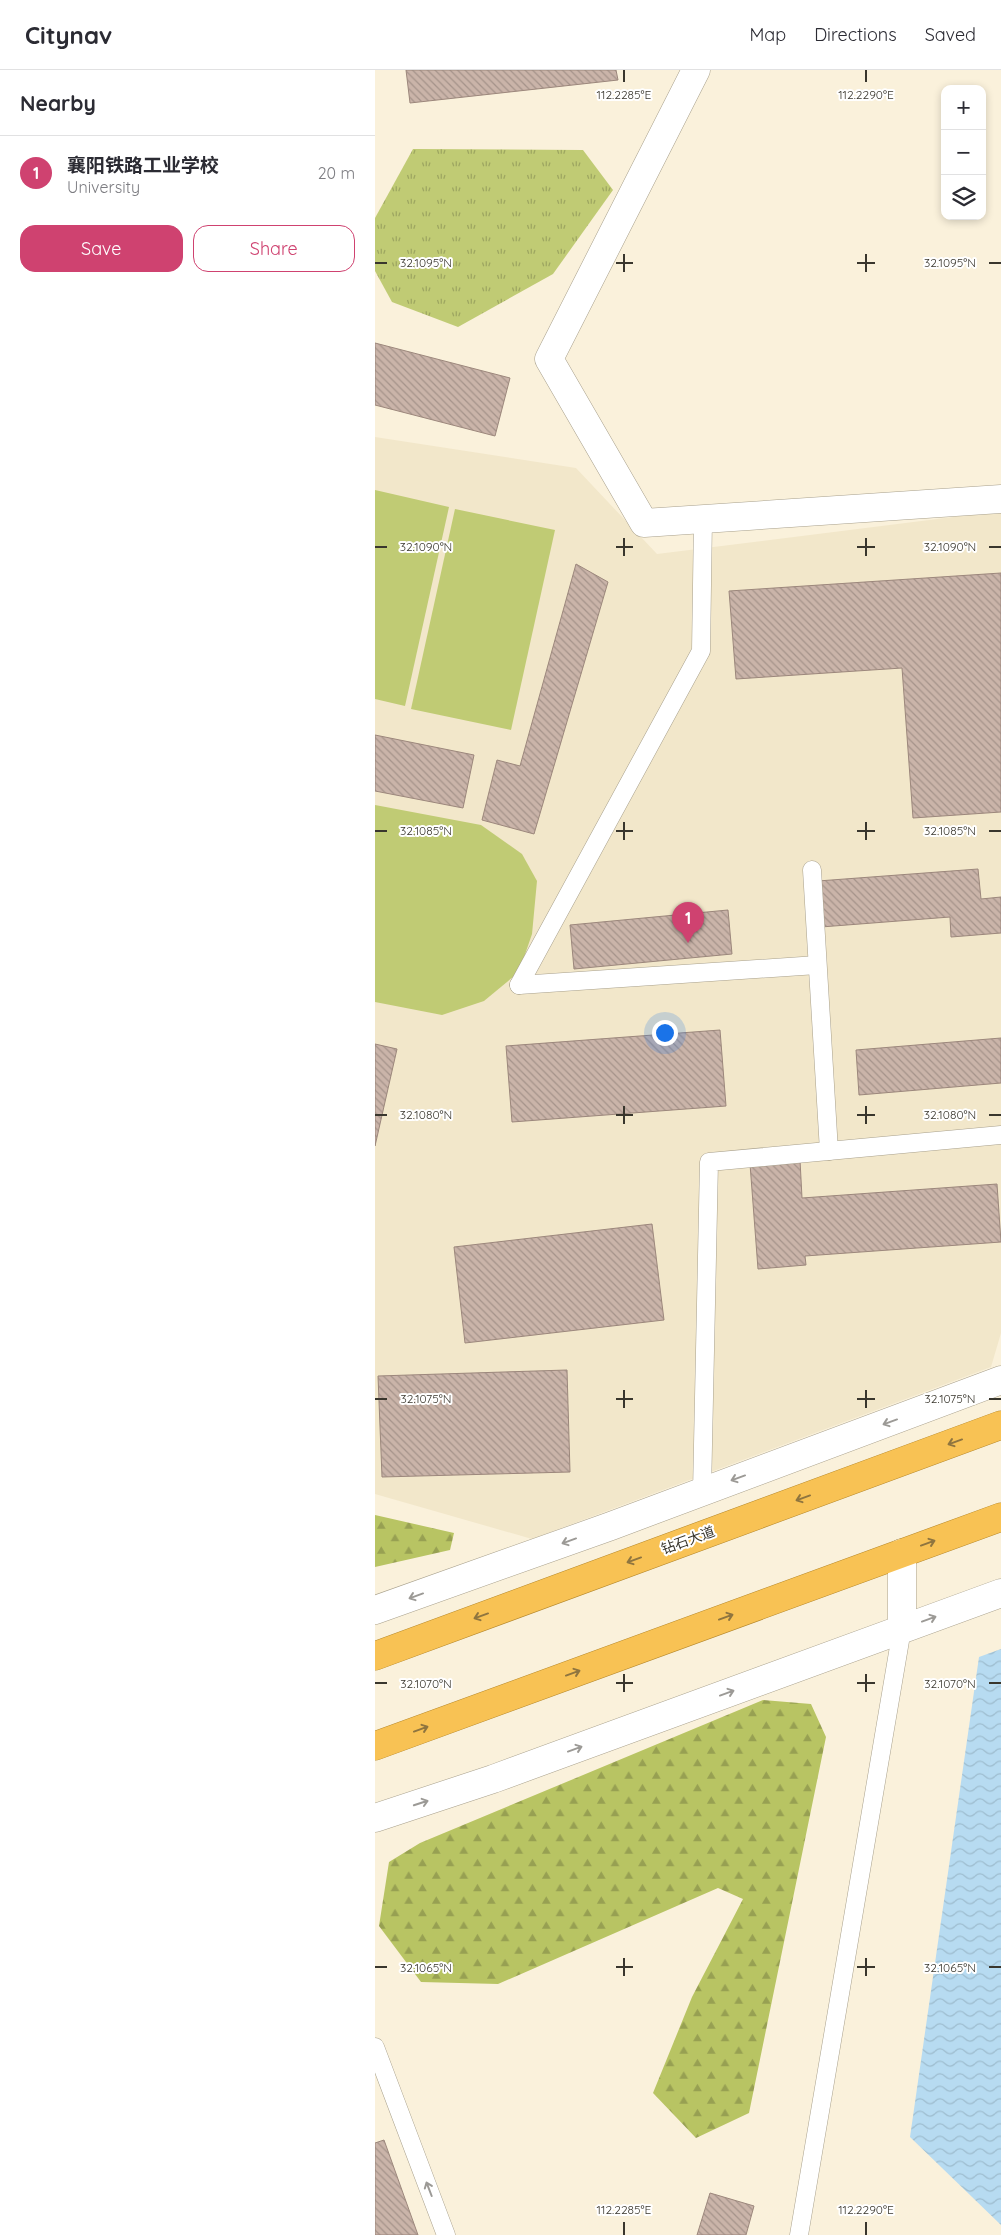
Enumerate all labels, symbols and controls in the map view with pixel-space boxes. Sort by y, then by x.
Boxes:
text: Citynav [25,20,112,50]
text: Map [749,23,786,46]
text: Directions [814,23,897,46]
text: Saved [925,23,976,46]
map controls [941,85,986,220]
button: + [941,85,986,130]
text: 112.2285°E [597,87,652,102]
text: 112.2290°E [838,87,894,102]
text: Nearby [20,90,96,116]
button: − [941,130,986,175]
text: 襄阳铁路工业学校 [67,153,219,177]
text: 1 [33,163,39,183]
text: 20 m [318,163,355,183]
button: layers [941,175,986,220]
text: University [67,177,140,197]
button: Save [20,225,183,272]
button: Share [193,225,355,272]
text: 32.1095°N [400,255,452,270]
text: 32.1095°N [924,255,976,270]
text: 32.1090°N [400,539,452,554]
text: 32.1090°N [924,539,976,554]
text: 32.1085°N [400,823,452,838]
text: 32.1085°N [924,823,976,838]
pin: 1 [672,902,704,943]
your location [652,1020,678,1046]
text: 32.1080°N [400,1107,452,1122]
text: 32.1080°N [924,1107,976,1122]
text: 32.1075°N [401,1391,451,1406]
text: 32.1075°N [925,1391,975,1406]
one-way arrow [883,1417,898,1427]
one-way arrow [948,1438,963,1447]
one-way arrow [730,1474,746,1483]
one-way arrow [796,1494,811,1503]
street label: 钻石大道 [659,1522,717,1558]
one-way arrow [561,1537,577,1546]
one-way arrow [920,1538,935,1547]
one-way arrow [627,1556,642,1565]
one-way arrow [409,1592,424,1601]
one-way arrow [474,1612,490,1621]
one-way arrow [718,1612,733,1622]
one-way arrow [921,1614,936,1623]
one-way arrow [565,1668,581,1677]
text: 32.1070°N [400,1676,452,1691]
text: 32.1070°N [924,1676,976,1691]
one-way arrow [719,1688,734,1697]
one-way arrow [413,1724,428,1733]
one-way arrow [566,1744,582,1753]
one-way arrow [413,1798,429,1807]
text: 32.1065°N [400,1960,452,1975]
text: 32.1065°N [924,1960,976,1975]
one-way arrow [423,2182,432,2197]
text: 112.2285°E [597,2202,652,2217]
text: 112.2290°E [838,2202,894,2217]

